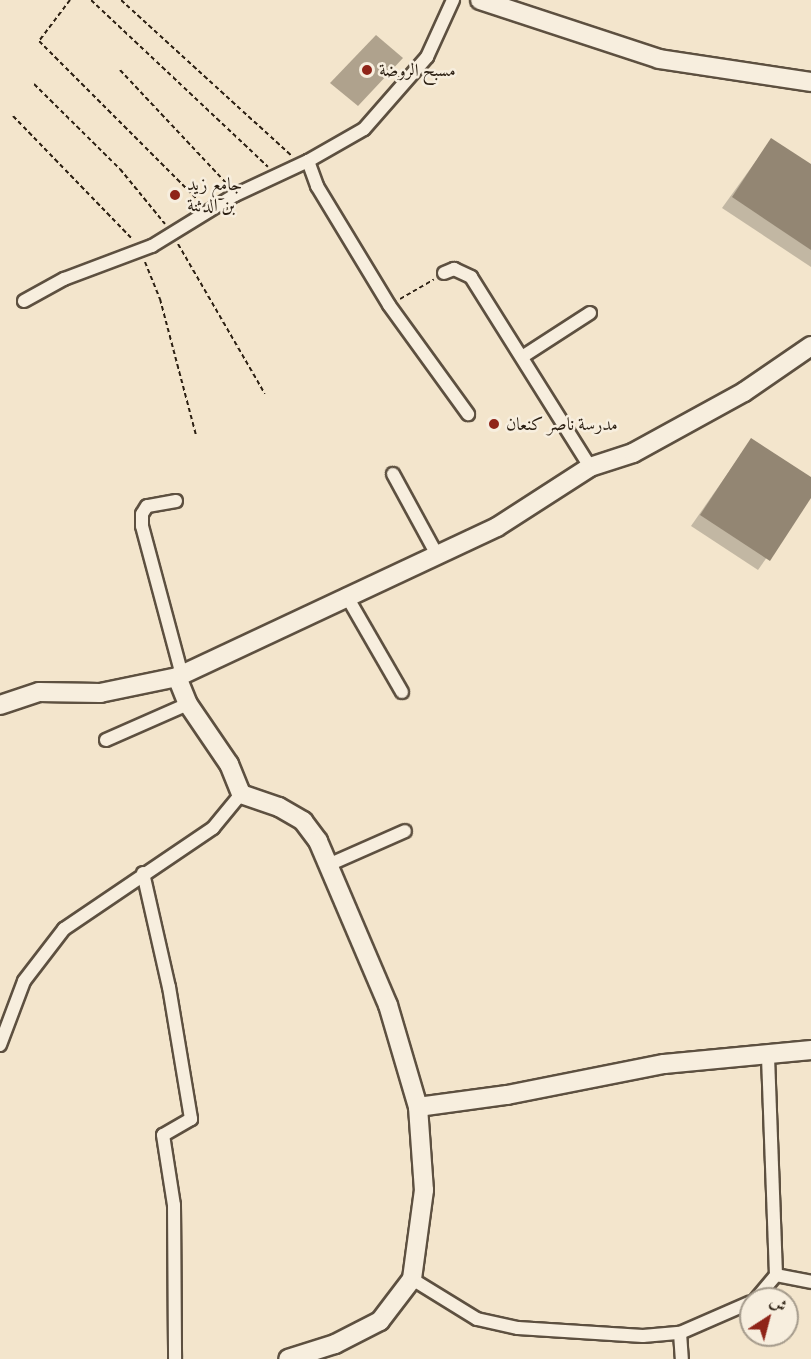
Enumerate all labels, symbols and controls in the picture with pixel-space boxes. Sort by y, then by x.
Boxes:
place label: مسبح الروضة [379,59,456,81]
marker: مسبح الروضة [360,63,374,77]
place label: جامع زيد بن الدثنة [187,174,242,216]
marker: جامع زيد بن الدثنة [168,188,182,202]
place label: مدرسة ناصر كنعان [506,413,618,435]
marker: مدرسة ناصر كنعان [487,417,501,431]
north arrow [739,1287,799,1347]
text: ش [767,1291,791,1316]

